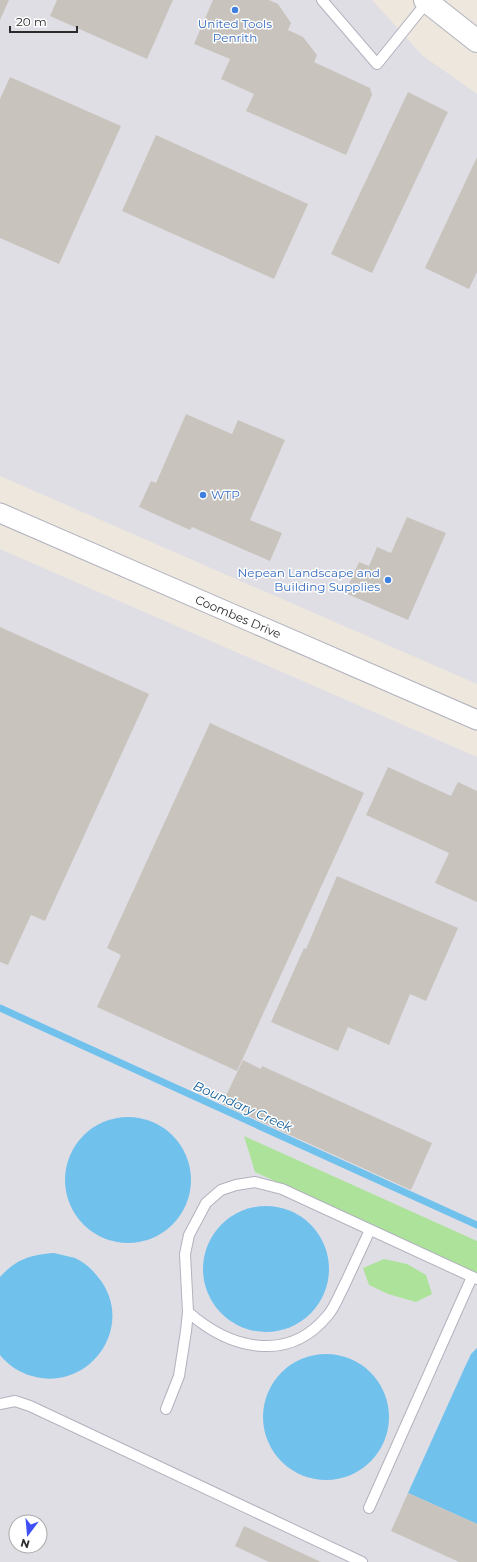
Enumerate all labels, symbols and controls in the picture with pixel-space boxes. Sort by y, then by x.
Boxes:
marker: United Tools Penrith [230,5,240,15]
scale bar [10,8,77,34]
text: 20 m [16,14,47,29]
place label: United Tools Penrith [198,16,272,45]
place label: WTP [211,487,240,502]
marker: WTP [198,490,208,500]
place label: Nepean Landscape and Building Supplies [238,565,380,594]
marker: Nepean Landscape and Building Supplies [383,575,393,585]
street label: Coombes Drive [193,592,283,641]
water label: Boundary Creek [191,1077,296,1135]
north arrow [8,1514,48,1554]
text: N [19,1536,31,1552]

